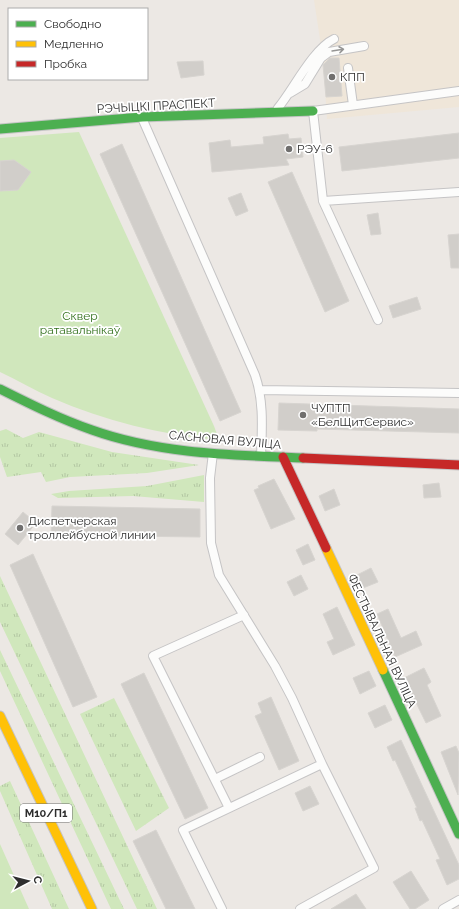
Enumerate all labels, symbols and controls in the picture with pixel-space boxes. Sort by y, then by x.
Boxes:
legend [8,8,148,80]
text: Свободно [44,17,101,31]
text: Медленно [44,37,103,51]
one-way arrow [331,46,344,54]
text: Пробка [44,57,87,71]
place label: КПП [340,70,365,84]
marker: КПП [327,72,337,82]
street label: РЭЧЫЦКІ ПРАСПЕКТ [96,96,216,116]
place label: РЭУ-6 [297,142,333,156]
marker: РЭУ-6 [284,144,294,154]
park label: Сквер ратавальнікаў [40,309,121,337]
place label: ЧУПТП «БелЩитСервис» [311,401,414,429]
marker: ЧУПТП «БелЩитСервис» [298,410,308,420]
street label: САСНОВАЯ ВУЛІЦА [168,428,282,452]
place label: Диспетчерская троллейбусной линии [28,514,156,542]
marker: Диспетчерская троллейбусной линии [15,523,25,533]
street label: ФЕСТЫВАЛЬНАЯ ВУЛІЦА [345,572,419,710]
road number: М10/П1 [20,804,72,822]
north arrow [8,861,48,901]
text: С [31,875,44,885]

